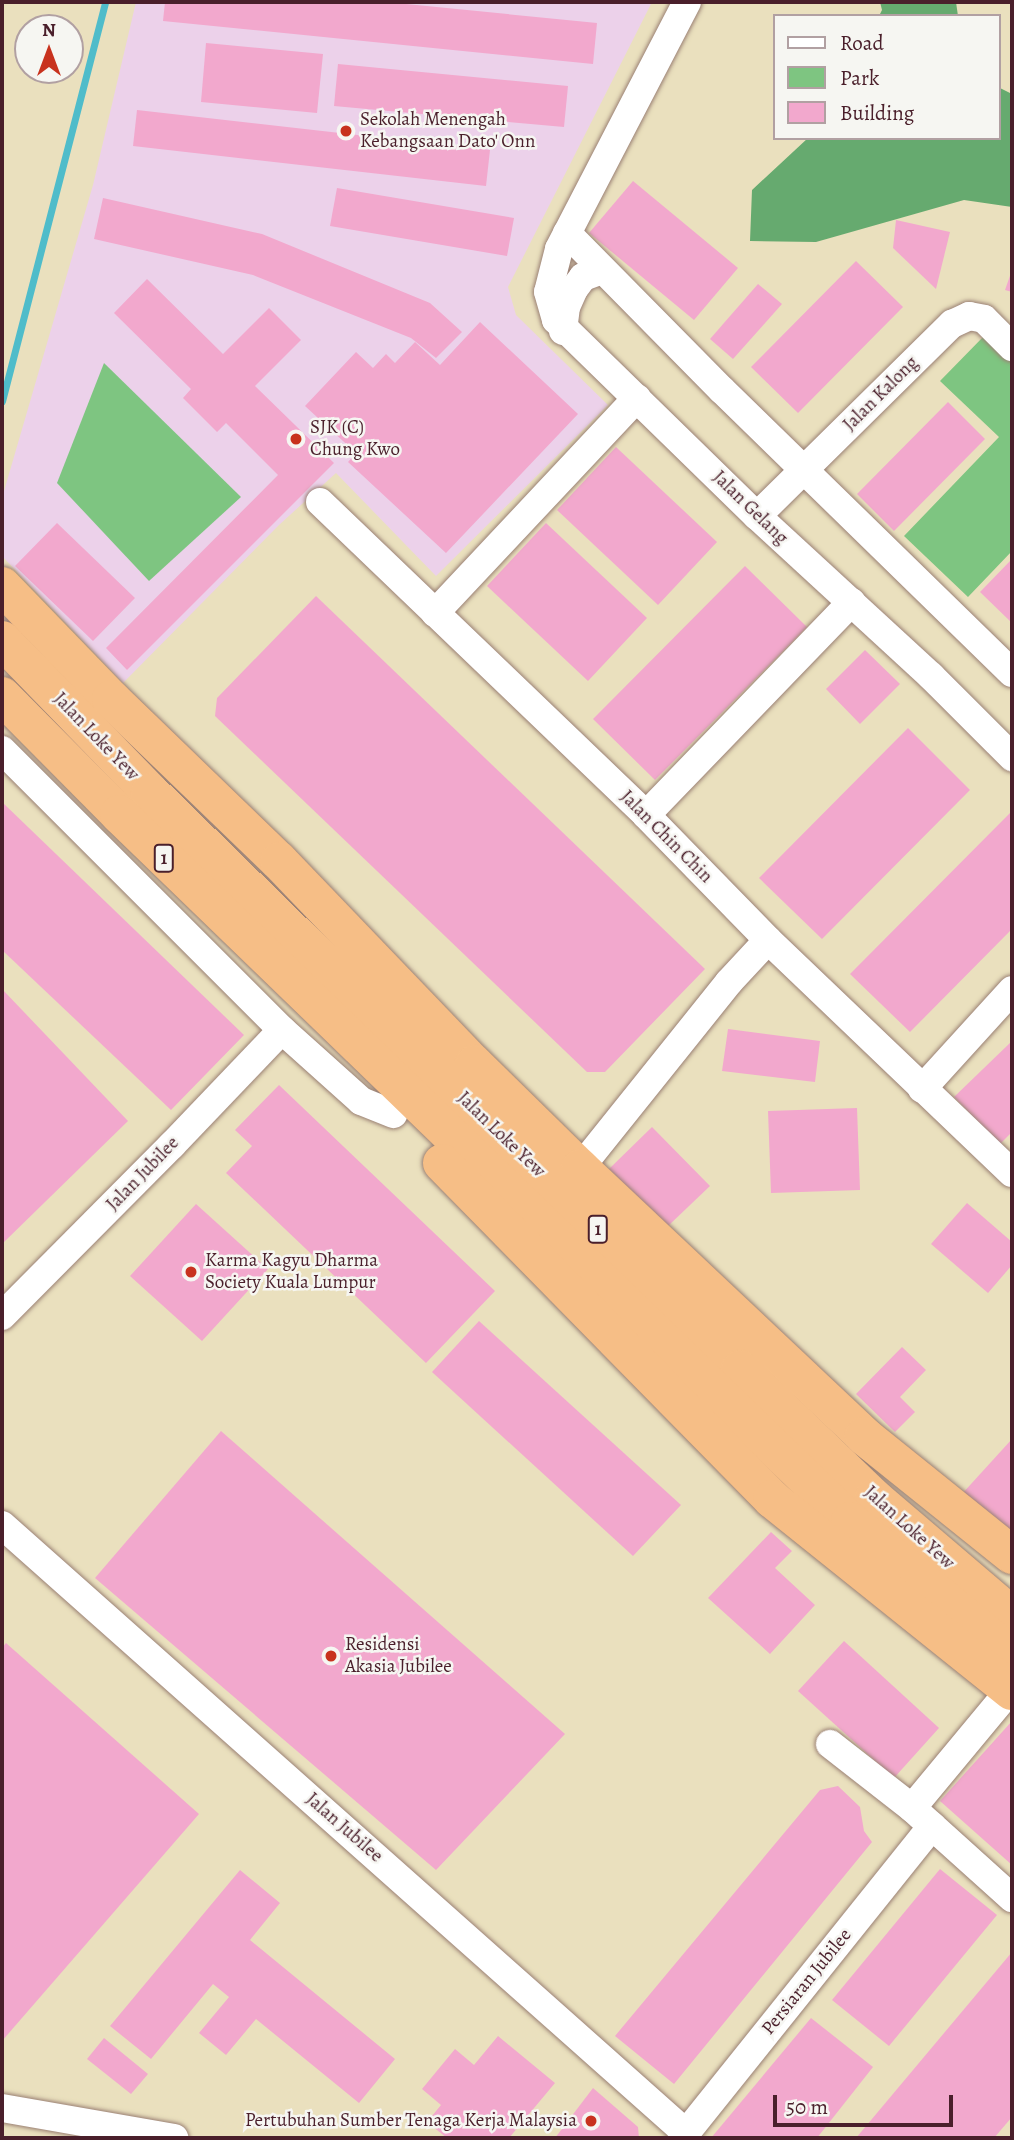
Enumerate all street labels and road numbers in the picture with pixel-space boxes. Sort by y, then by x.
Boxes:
street label: Jalan Kalong [839,352,923,436]
street label: Jalan Gelang [707,466,793,550]
street label: Jalan Loke Yew [48,688,144,786]
street label: Jalan Chin Chin [615,786,717,888]
road number: 1 [154,844,174,872]
street label: Jalan Loke Yew [452,1087,550,1183]
street label: Jalan Jubilee [102,1132,184,1216]
road number: 1 [588,1214,608,1244]
street label: Jalan Loke Yew [859,1481,959,1575]
street label: Jalan Jubilee [301,1788,387,1868]
street label: Persiaran Jubilee [757,1924,857,2040]

